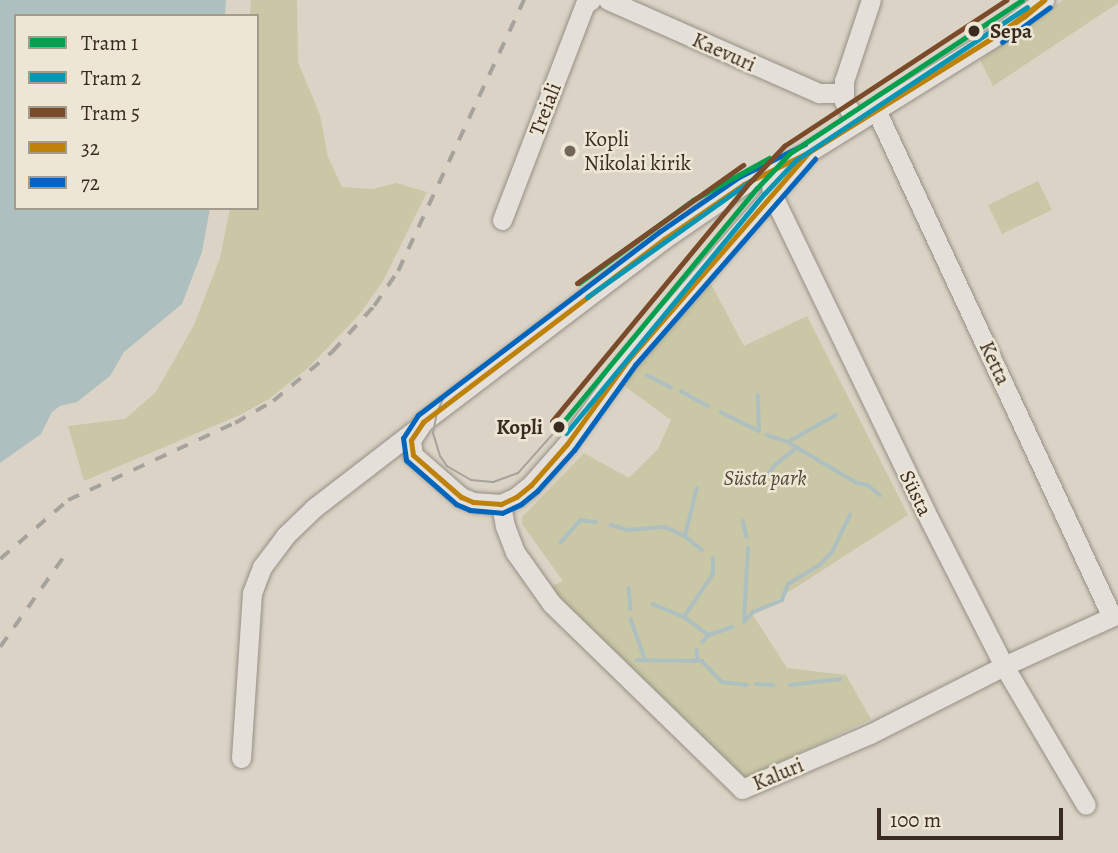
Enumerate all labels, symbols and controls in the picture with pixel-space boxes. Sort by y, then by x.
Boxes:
legend [14,14,259,210]
place label: Sepa [990,18,1032,44]
marker: Sepa [964,21,984,41]
street label: Kaevuri [688,27,760,77]
text: Tram 1 [81,29,138,57]
text: Tram 2 [81,64,141,92]
street label: Treiali [523,79,567,139]
text: Tram 5 [81,99,140,127]
place label: Kopli Nikolai kirik [584,126,691,176]
text: 32 [81,134,100,162]
marker: Kopli Nikolai kirik [562,143,578,159]
text: 72 [81,169,100,197]
street label: Ketta [974,337,1016,389]
place label: Kopli [496,414,543,440]
marker: Kopli [549,417,569,437]
park label: Süsta park [723,465,807,491]
street label: Süsta [894,466,938,520]
street label: Kaluri [749,752,807,796]
scale bar [880,794,1066,838]
text: 100 m [890,806,941,834]

